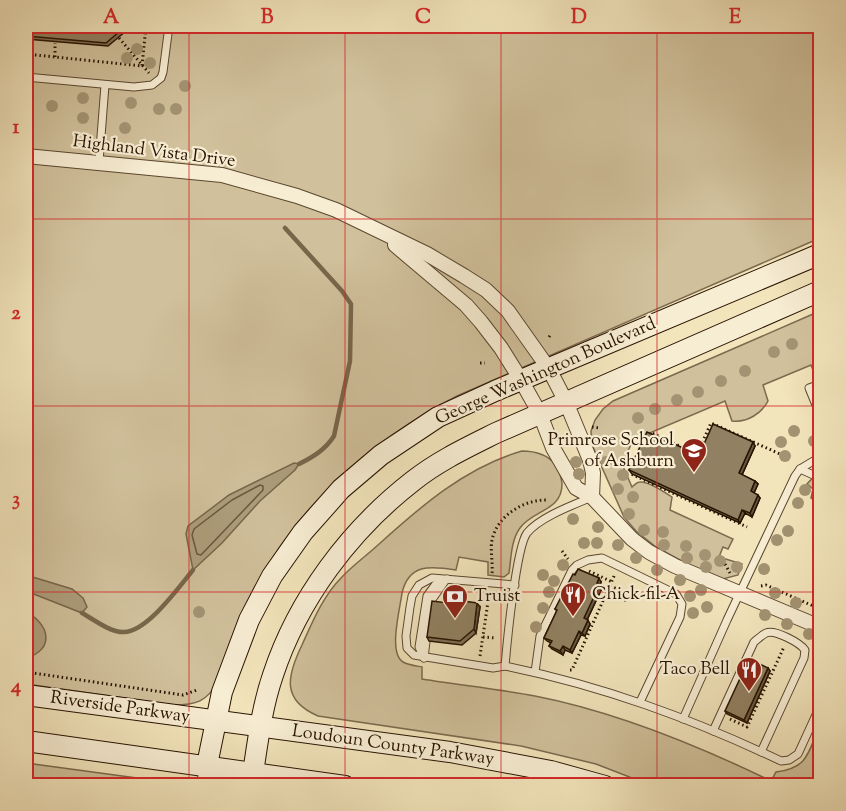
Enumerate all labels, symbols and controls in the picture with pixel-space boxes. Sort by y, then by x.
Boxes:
text: A [103,4,120,33]
text: B [261,4,274,33]
text: C [415,4,431,33]
text: D [571,4,587,33]
text: E [729,4,742,33]
text: 1 [13,114,20,143]
street label: Highland Vista Drive [71,129,237,175]
text: 2 [11,300,21,329]
street label: George Washington Boulevard [431,311,661,433]
place label: Primrose School of Ashburn [548,428,674,475]
school or university icon: Primrose School of Ashburn [679,436,709,474]
text: 3 [12,486,20,515]
restaurant icon: Chick-fil-A [558,580,588,618]
bank icon: Truist [440,582,470,620]
place label: Chick-fil-A [592,582,681,608]
place label: Truist [474,584,521,610]
restaurant icon: Taco Bell [734,655,764,693]
place label: Taco Bell [659,657,730,683]
text: 4 [10,673,21,702]
street label: Riverside Parkway [48,685,192,731]
street label: Loudoun County Parkway [290,719,496,773]

